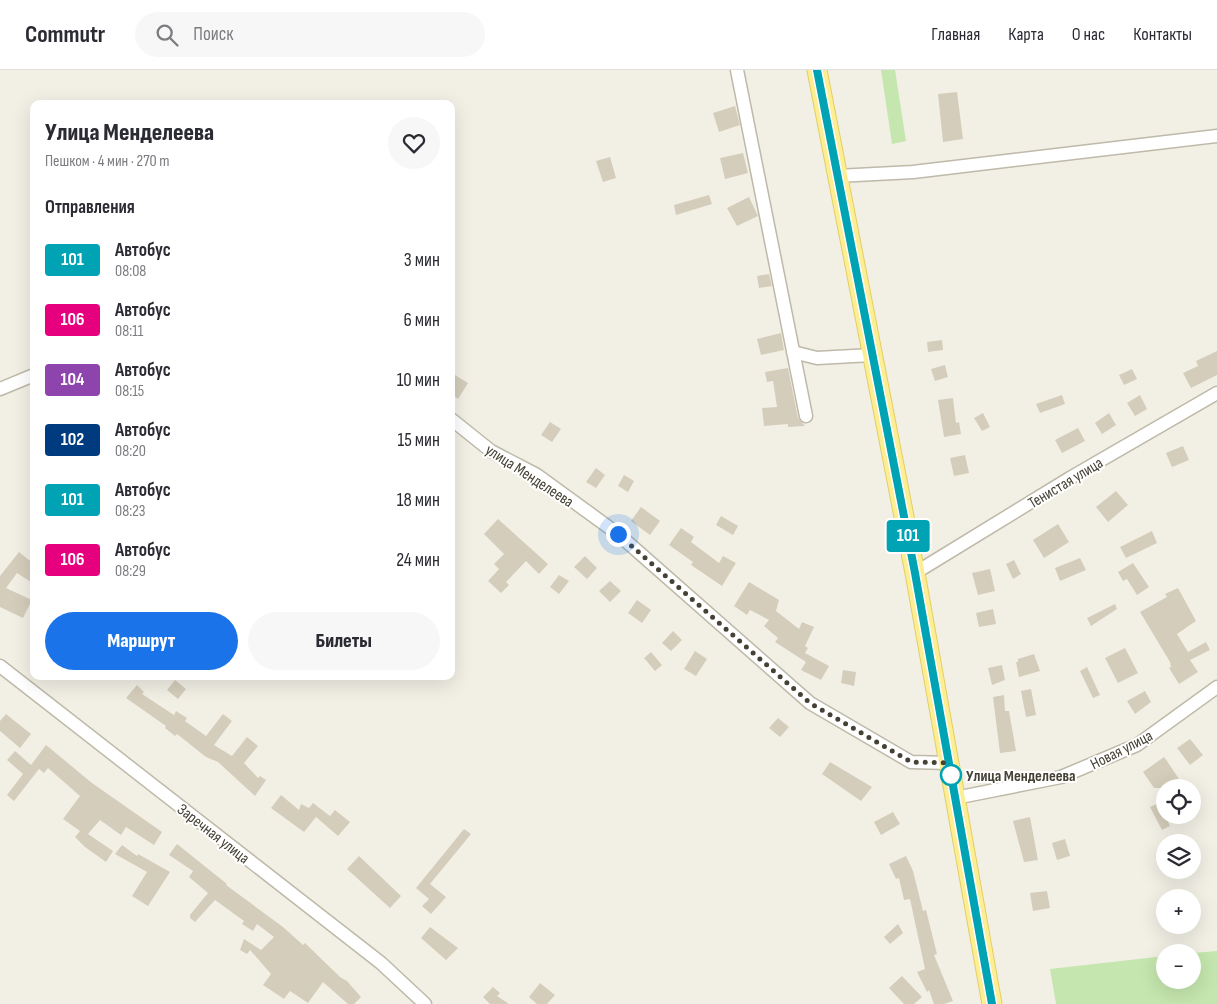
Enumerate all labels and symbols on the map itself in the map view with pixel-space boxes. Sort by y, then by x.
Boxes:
street label: улица Менделеева [481,441,577,512]
street label: Тенистая улица [1025,454,1107,513]
line badge: 101 [879,520,937,552]
your location [606,522,631,547]
street label: Новая улица [1087,727,1156,774]
marker: Улица Менделеева [940,764,962,786]
place label: Улица Менделеева [966,767,1076,786]
street label: Заречная улица [173,800,253,868]

